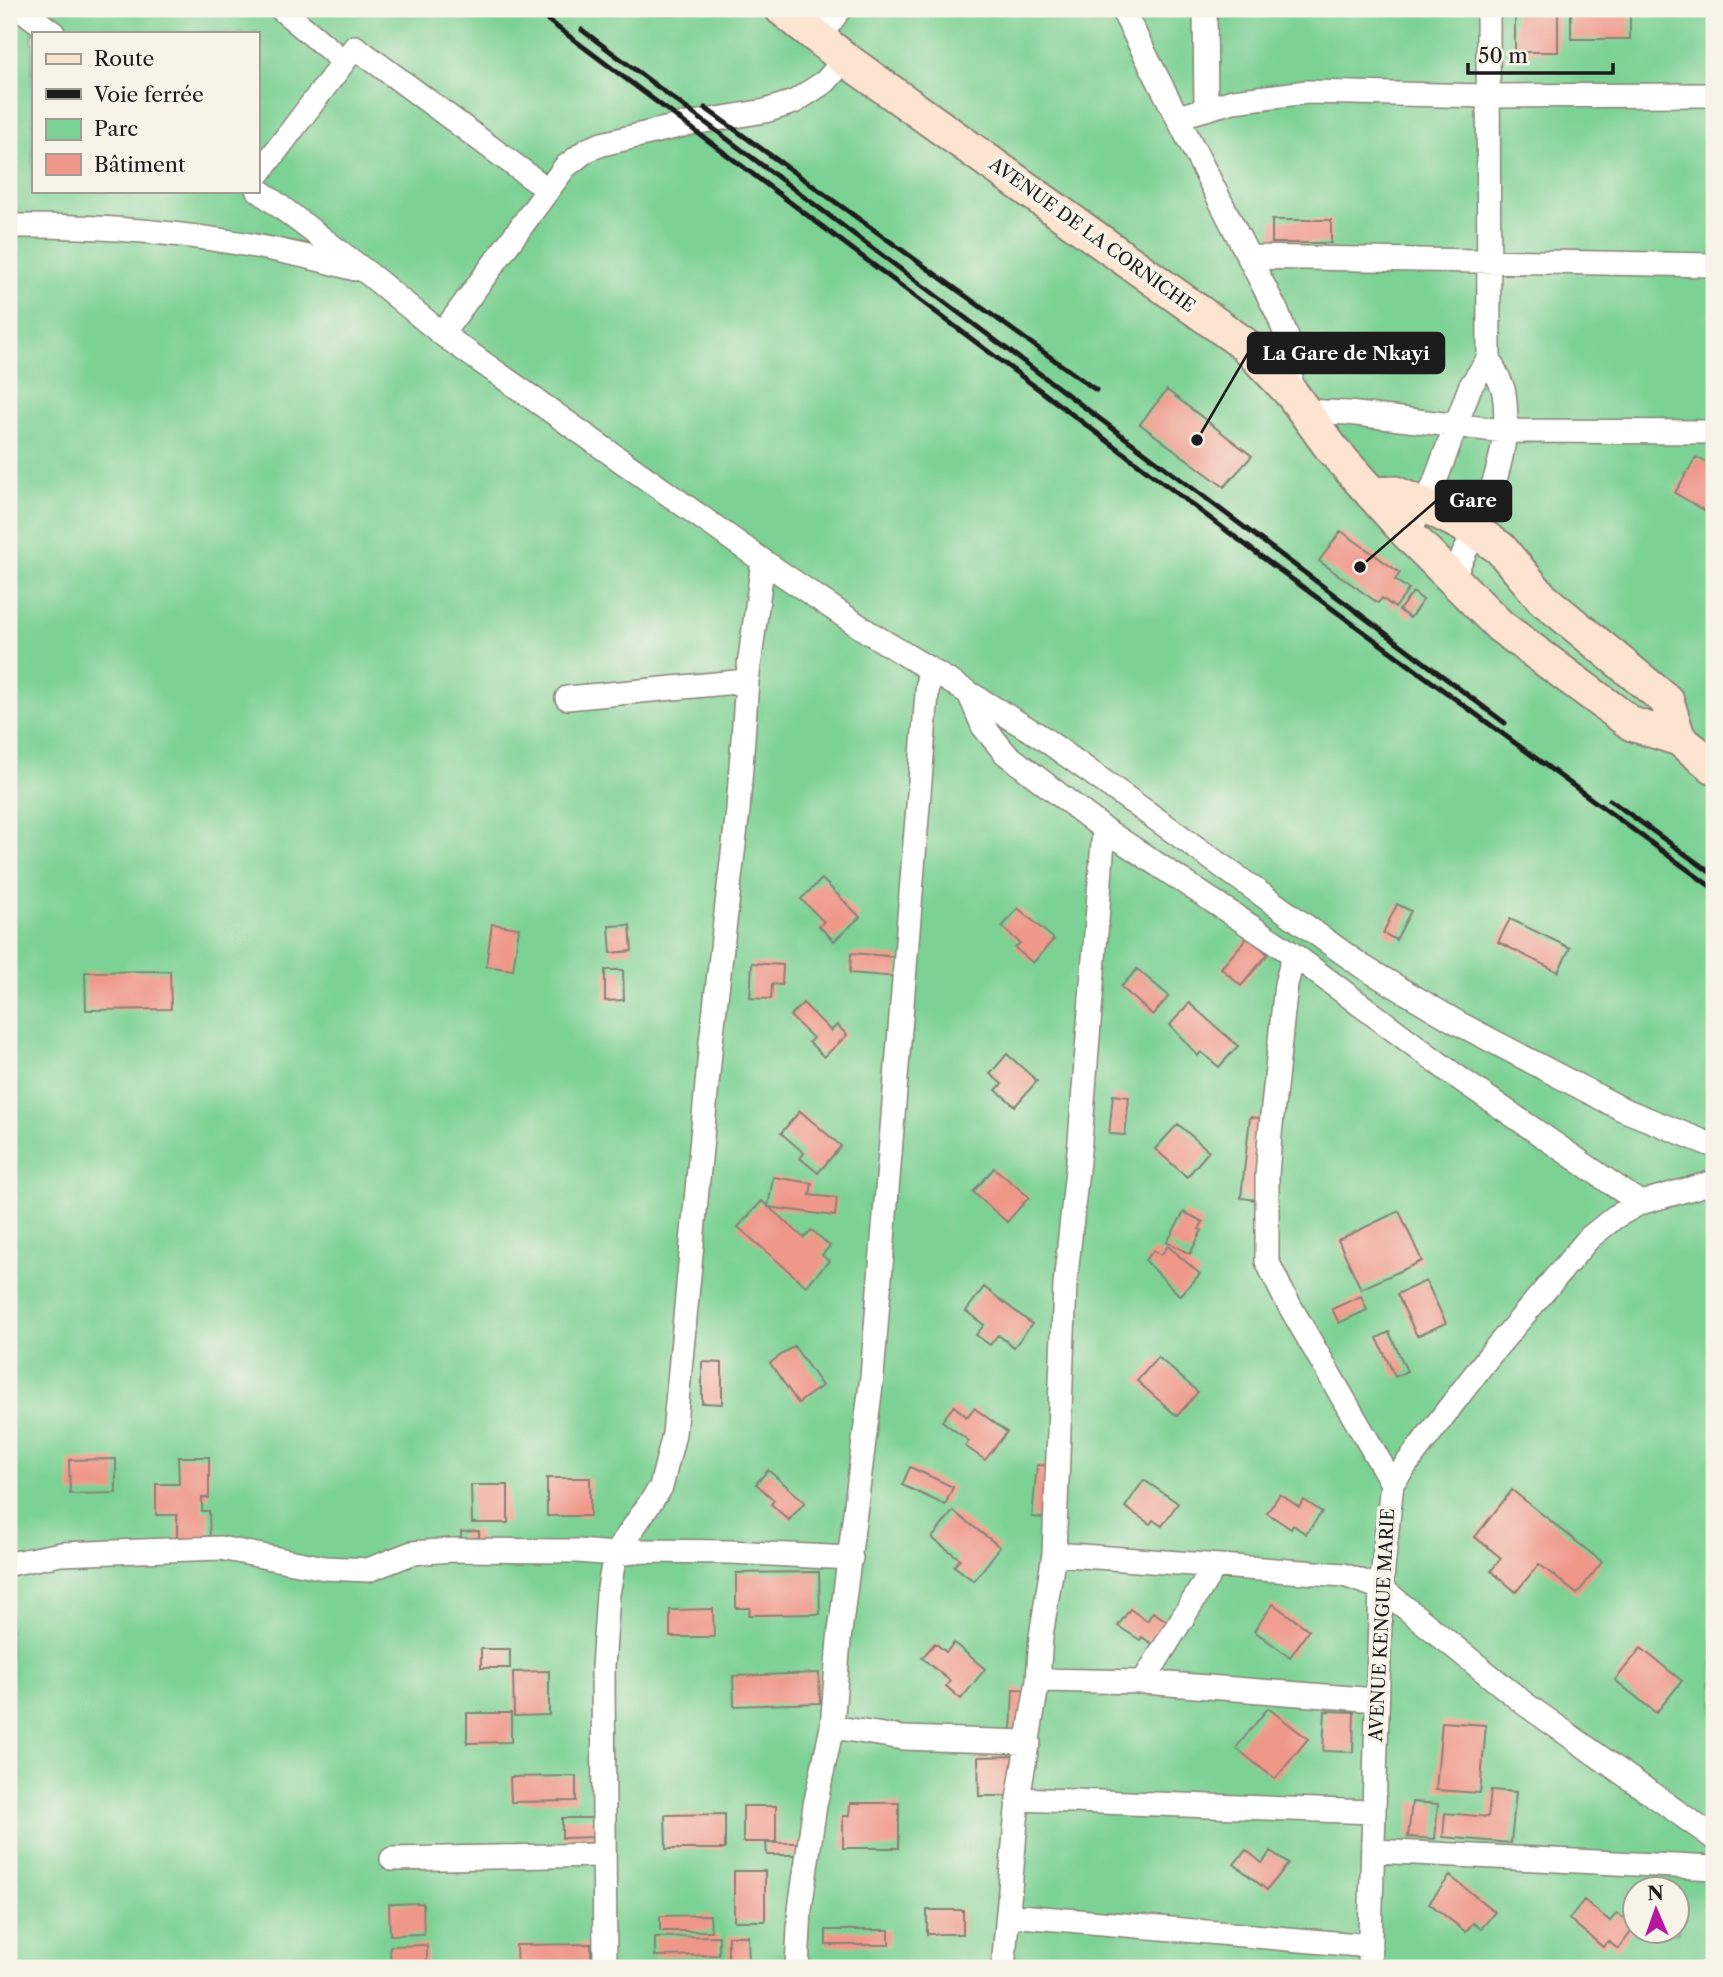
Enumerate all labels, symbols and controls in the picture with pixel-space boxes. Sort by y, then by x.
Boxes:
legend [32,32,259,192]
scale bar [1468,32,1613,76]
text: 50 m [1478,43,1528,68]
text: Route [94,46,154,71]
text: Voie ferrée [93,82,204,107]
text: Parc [94,116,138,141]
text: Bâtiment [94,152,186,177]
street label: AVENUE DE LA CORNICHE [984,152,1199,317]
callout: La Gare de Nkayi [1248,333,1444,373]
text: La Gare de Nkayi [1262,342,1430,365]
callout: Gare [1436,481,1511,521]
text: Gare [1449,489,1497,512]
street label: AVENUE KENGUE MARIE [1365,1508,1399,1743]
north arrow [1622,1876,1692,1946]
text: N [1647,1882,1664,1905]

